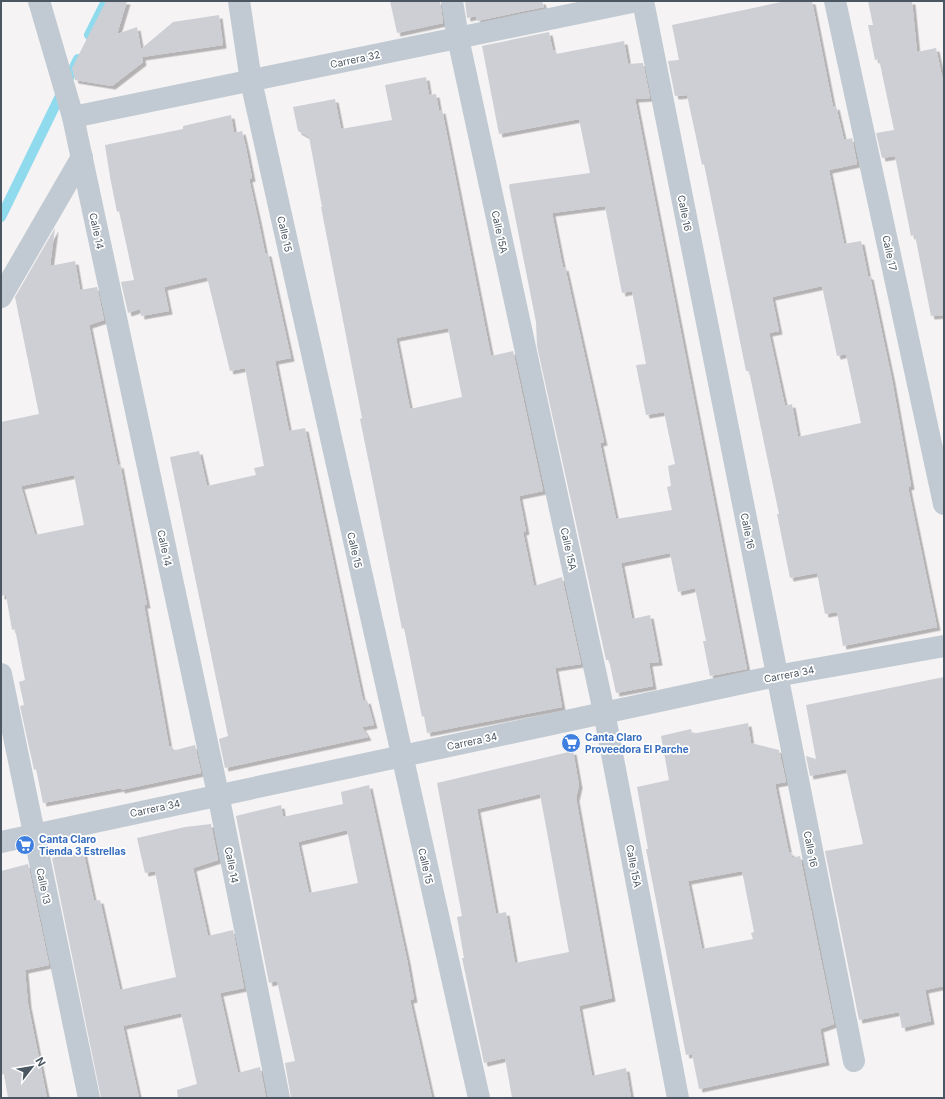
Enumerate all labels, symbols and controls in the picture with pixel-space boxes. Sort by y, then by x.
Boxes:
street label: Carrera 32 [329,48,381,70]
street label: Calle 16 [676,194,694,232]
street label: Calle 15A [490,210,510,255]
street label: Calle 14 [87,212,107,250]
street label: Calle 15 [275,215,295,253]
street label: Calle 17 [880,234,900,272]
street label: Calle 16 [739,512,757,550]
street label: Calle 15A [559,527,579,572]
street label: Calle 14 [155,529,175,567]
street label: Calle 15 [345,531,365,569]
street label: Carrera 34 [763,663,815,685]
street label: Carrera 34 [446,730,498,752]
place label: Canta Claro Proveedora El Parche [585,731,689,755]
supermarket icon: Canta Claro Proveedora El Parche [560,732,582,754]
street label: Carrera 34 [129,797,181,819]
street label: Calle 16 [802,830,820,868]
place label: Canta Claro Tienda 3 Estrellas [39,833,126,857]
supermarket icon: Canta Claro Tienda 3 Estrellas [14,834,36,856]
street label: Calle 15A [624,844,644,889]
street label: Calle 14 [223,846,241,884]
street label: Calle 15 [416,847,436,885]
street label: Calle 13 [34,867,54,905]
north arrow [12,1047,52,1087]
text: N [32,1055,49,1069]

